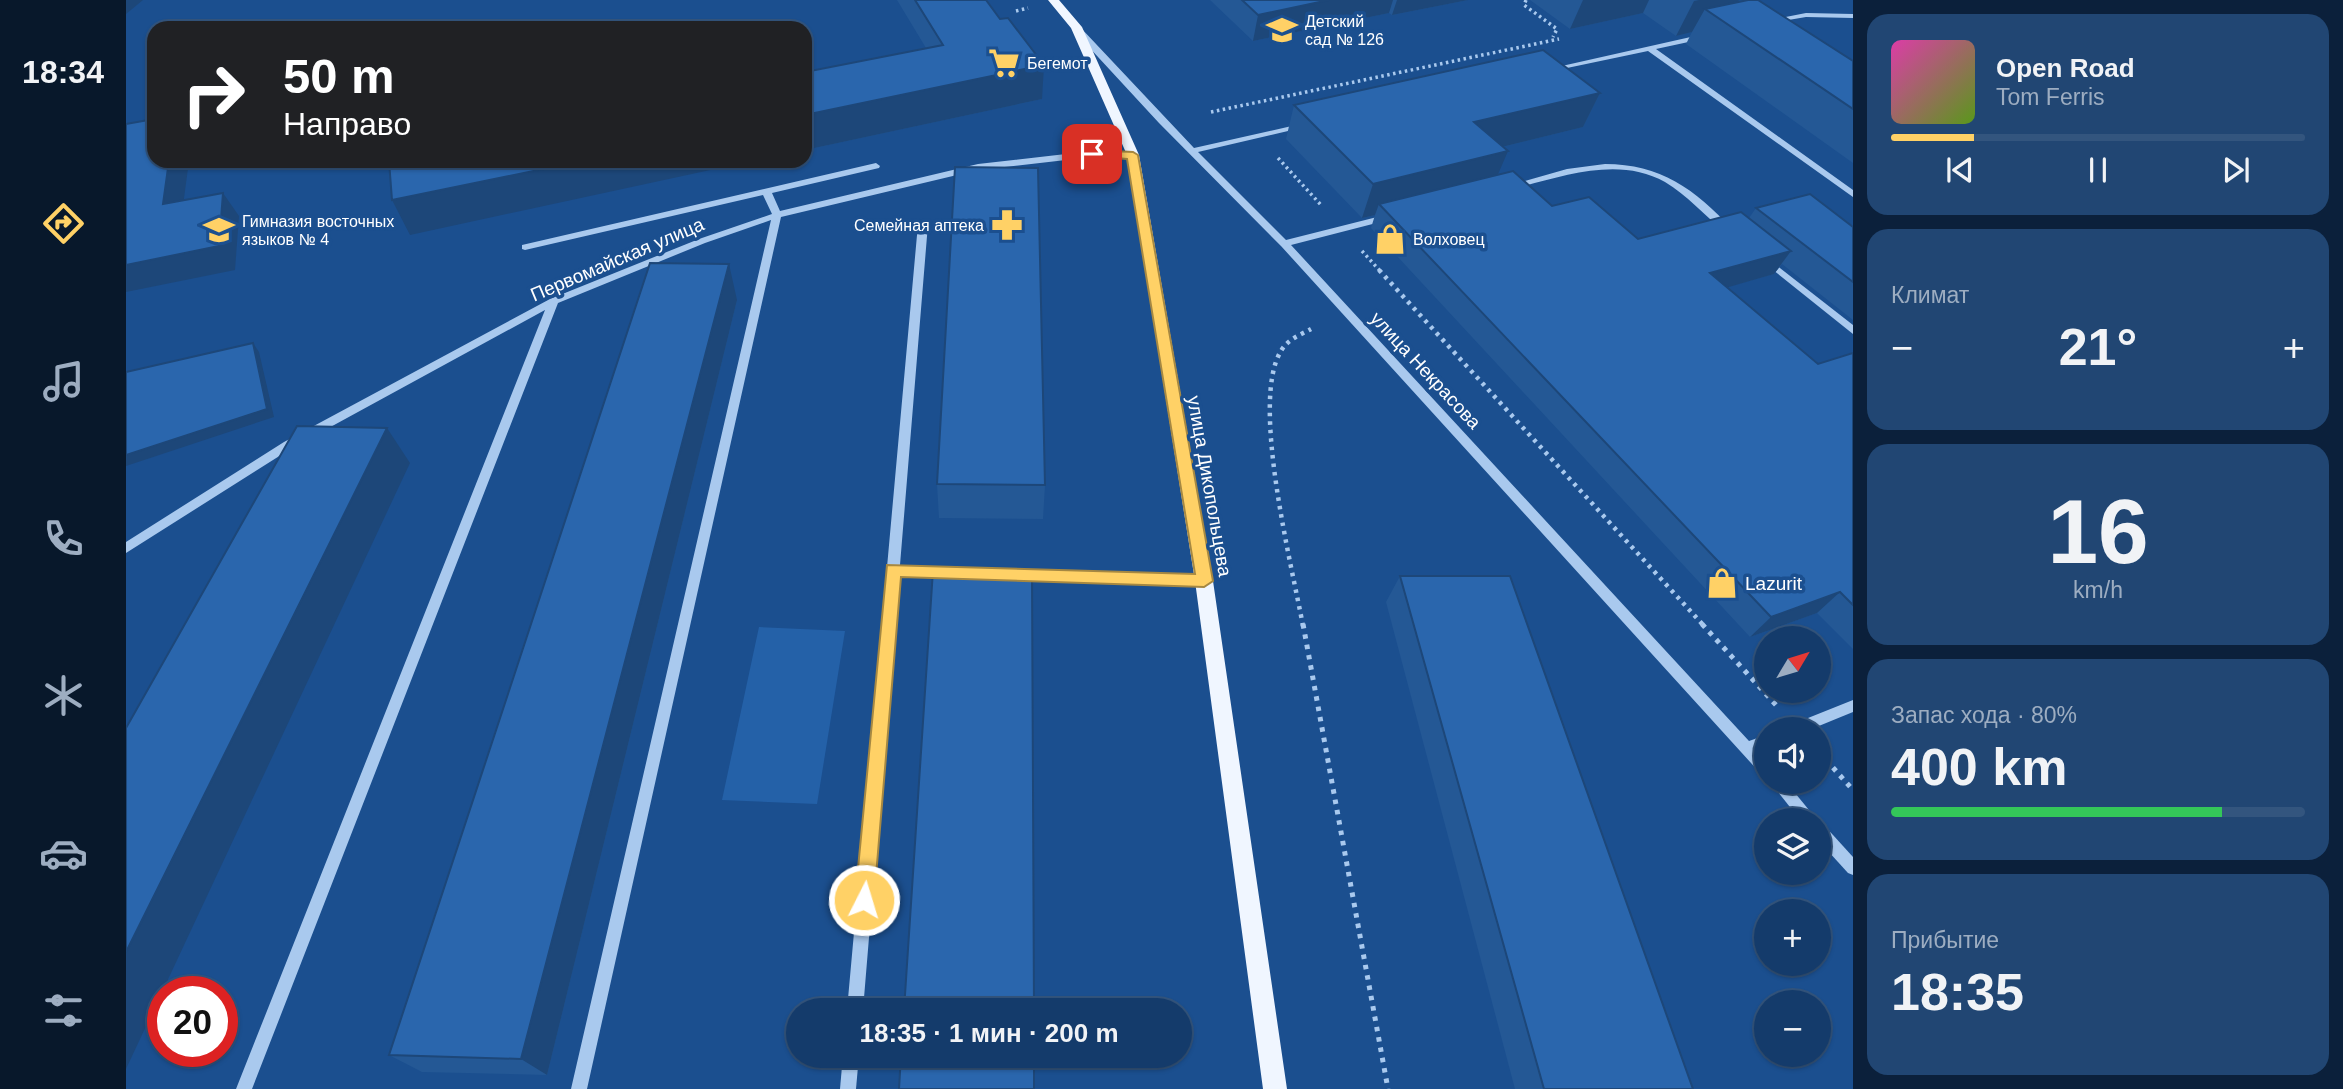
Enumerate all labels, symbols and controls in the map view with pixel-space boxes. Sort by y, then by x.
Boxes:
school or university icon: Детский сад № 126 [1265,13,1299,47]
place label: Детский сад № 126 [1305,13,1384,48]
supermarket icon: Бегемот [987,46,1021,80]
icon: right [168,49,259,140]
text: 50 m [283,49,395,103]
text: Open Road [1996,53,2135,83]
text: 18:34 [22,54,104,90]
place label: Бегемот [1027,55,1088,72]
text: Tom Ferris [1996,84,2105,110]
text: Направо [283,106,411,142]
pin [1062,124,1122,184]
icon: arrive [1073,135,1111,173]
icon: previous [1941,151,1979,189]
icon: pause [2079,151,2117,189]
icon: next [2217,151,2255,189]
icon: directions [39,199,88,248]
pharmacy icon: Семейная аптека [990,208,1024,242]
school or university icon: Гимназия восточных языков № 4 [202,213,236,247]
place label: Гимназия восточных языков № 4 [242,213,394,248]
street label: Первомайская улица [527,213,707,305]
place label: Семейная аптека [854,217,984,234]
shop icon: Волховец [1373,222,1407,256]
place label: Волховец [1413,231,1485,248]
text: Климат [1891,282,1969,308]
street label: улица Некрасова [1366,308,1485,433]
text: 21° [2059,318,2137,376]
text: − [1891,327,1913,369]
text: + [2283,327,2305,369]
icon: music [39,357,88,406]
street label: улица Дикопольцева [1183,394,1236,579]
text: 16 [2047,481,2149,582]
icon: phone [39,514,88,563]
shop icon: Lazurit [1705,566,1739,600]
place label: Lazurit [1745,573,1803,594]
text: km/h [2073,577,2123,603]
north arrow [1754,626,1830,704]
map controls [1754,626,1831,1067]
icon: climate [39,671,88,720]
text: Запас хода · 80% [1891,702,2077,728]
button: sound [1754,717,1831,794]
text: 400 km [1891,738,2067,796]
button: layers [1754,808,1831,885]
icon: car [39,829,88,878]
position arrow [827,863,901,937]
button: + [1754,899,1831,976]
text: Прибытие [1891,927,1999,953]
text: 18:35 [1891,963,2024,1021]
speed limit sign: 20 [147,976,238,1067]
icon: filters [39,986,88,1035]
button: − [1754,990,1831,1067]
text: 18:35 · 1 мин · 200 m [859,1018,1119,1048]

